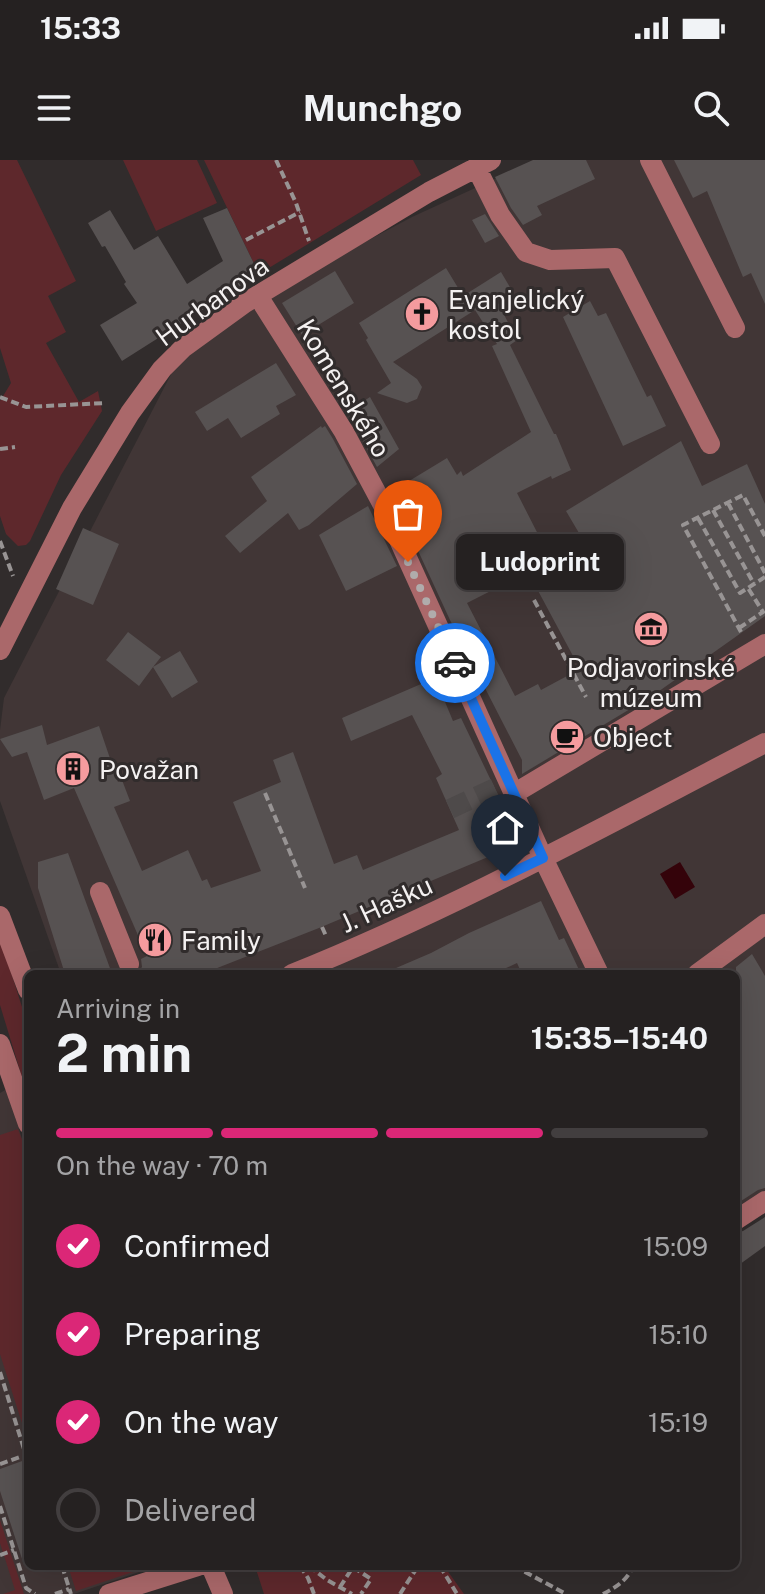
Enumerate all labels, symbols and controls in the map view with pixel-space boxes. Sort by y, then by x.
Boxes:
text: 15:33 [40,10,121,46]
icon: menu [32,86,76,130]
icon: search [689,86,733,130]
text: Munchgo [303,87,462,129]
street label: Hurbanova [150,250,274,352]
place label: Evanjelický kostol [448,284,585,345]
church icon: Evanjelický kostol [403,295,441,333]
street label: Komenského [291,313,397,463]
pin [374,480,442,562]
icon: bag [386,492,430,536]
callout: Ludoprint [456,534,624,590]
text: Ludoprint [480,546,600,577]
museum icon: Podjavorinské múzeum [632,610,670,648]
courier [415,623,495,703]
icon: car [433,641,477,685]
place label: Podjavorinské múzeum [567,652,735,713]
cafe icon: Object [548,718,586,756]
place label: Object [593,722,673,753]
building icon: Považan [54,750,92,788]
place label: Považan [99,754,199,785]
pin [471,794,539,876]
icon: home [483,806,527,850]
street label: J. Hašku [335,869,437,939]
restaurant icon: Family [136,921,174,959]
place label: Family [181,925,261,956]
text: Arriving in [56,993,180,1024]
text: 15:35–15:40 [531,1020,708,1056]
text: 2 min [56,1023,192,1084]
text: On the way · 70 m [56,1150,268,1181]
icon: check [56,1224,100,1268]
text: Confirmed [124,1228,270,1264]
text: 15:09 [643,1231,708,1262]
icon: check [56,1312,100,1356]
text: Preparing [124,1316,261,1352]
text: 15:10 [648,1319,708,1350]
icon: check [56,1400,100,1444]
text: On the way [124,1404,278,1440]
text: 15:19 [648,1407,708,1438]
text: Delivered [124,1492,256,1528]

